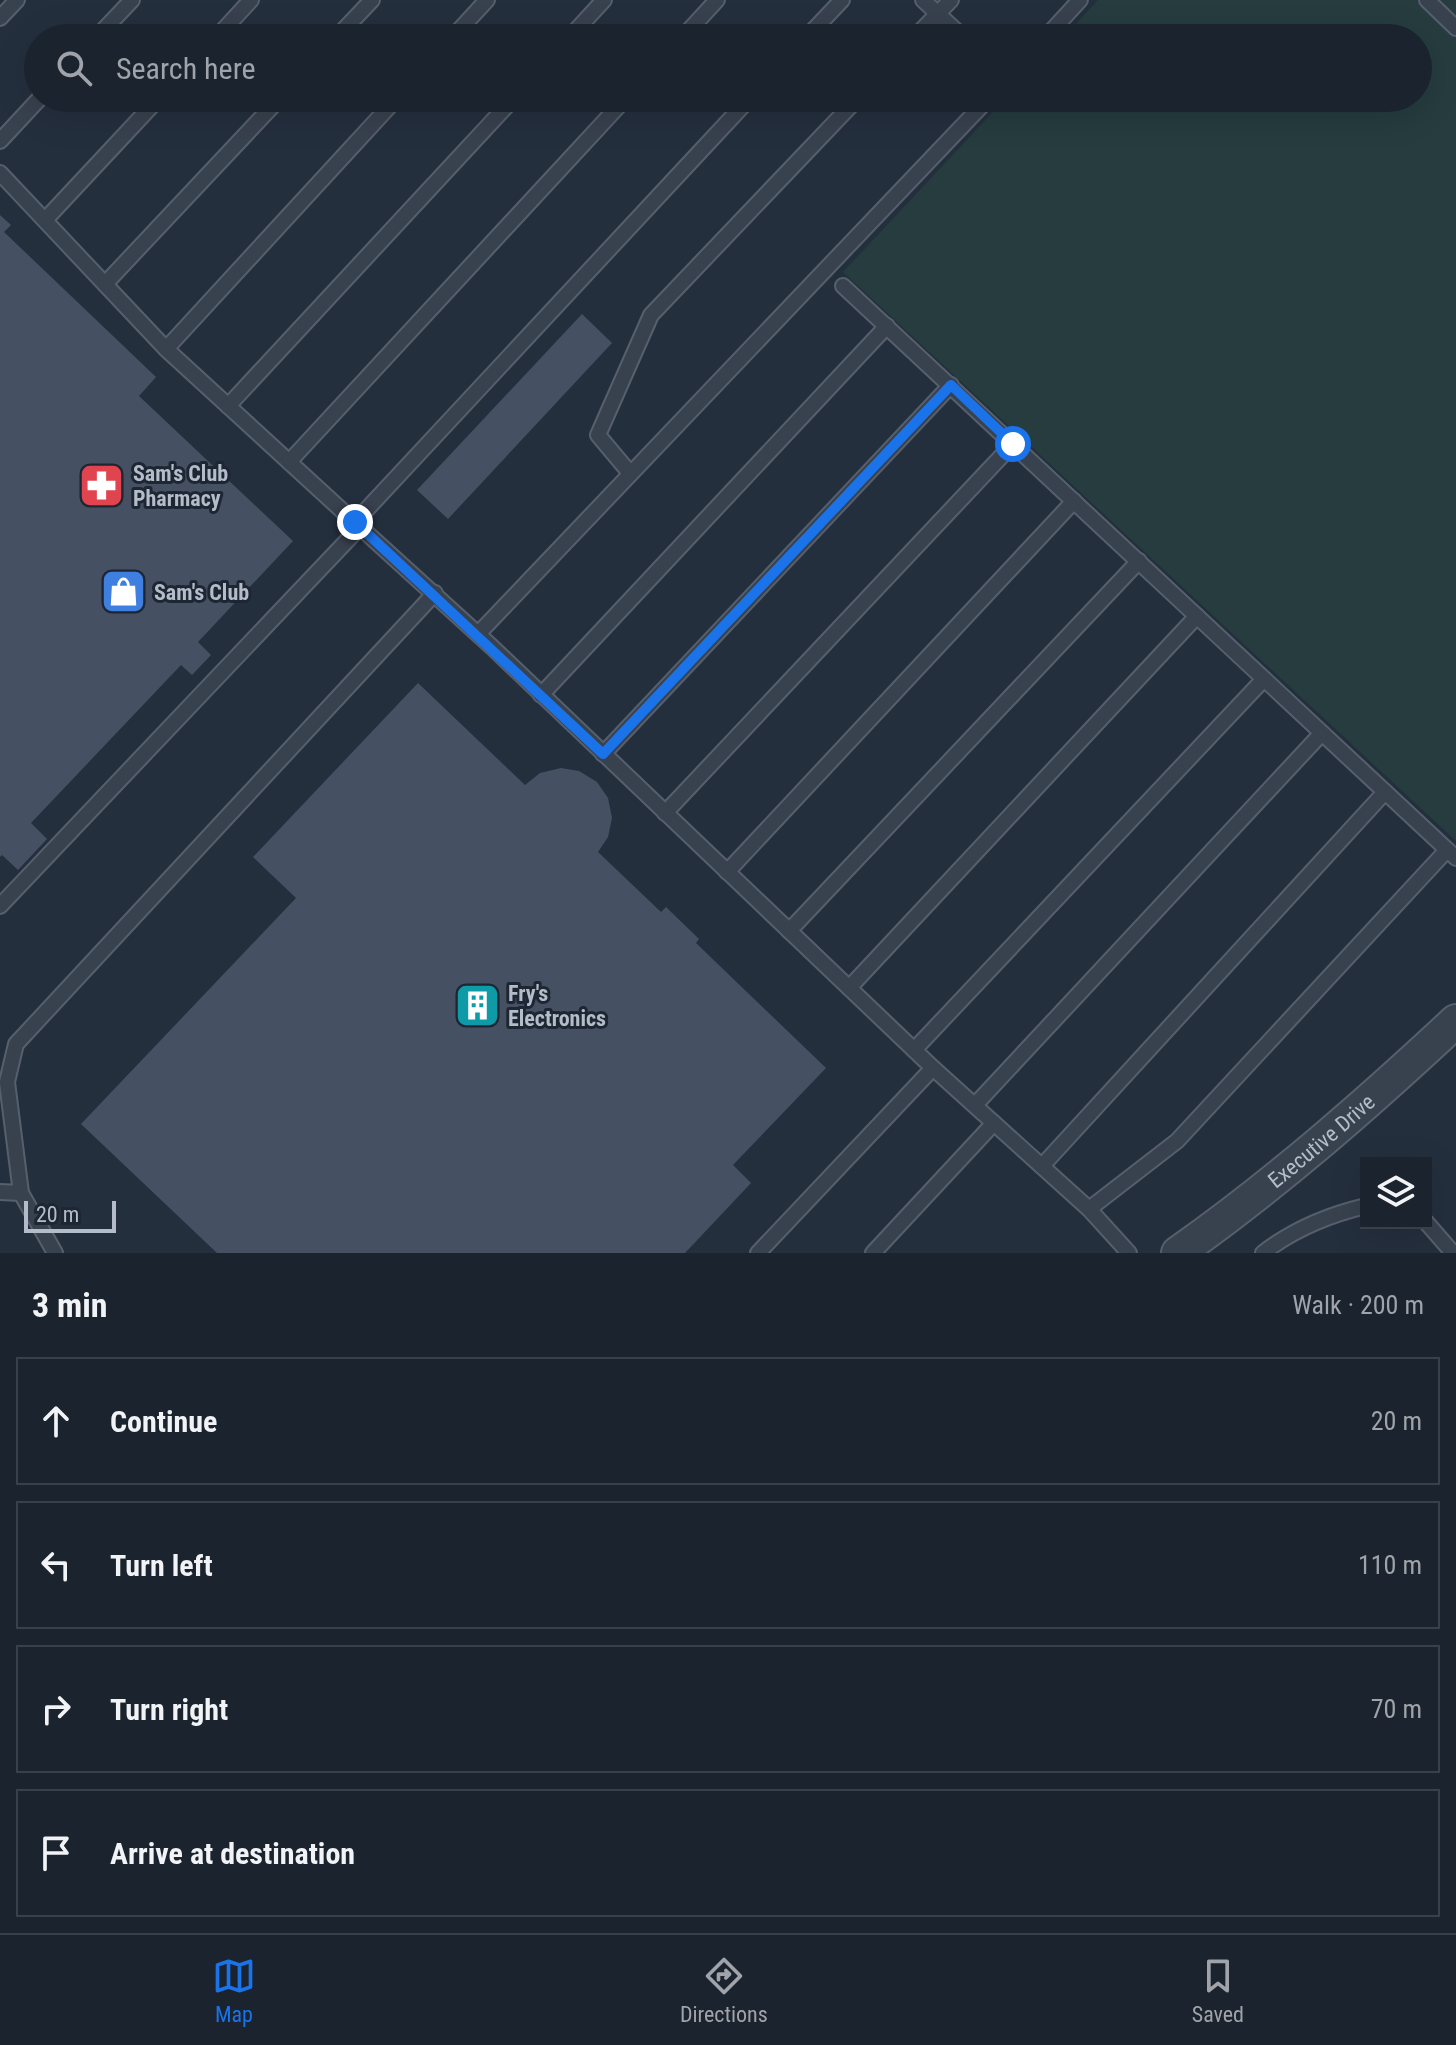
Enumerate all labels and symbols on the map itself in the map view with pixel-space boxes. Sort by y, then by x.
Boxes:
route start [995,426,1031,462]
place label: Sam's Club Pharmacy [133,461,228,511]
pharmacy icon: Sam's Club Pharmacy [78,462,126,510]
route end [337,504,373,540]
shop icon: Sam's Club [99,568,147,616]
place label: Sam's Club [154,580,249,605]
place label: Fry's Electronics [508,981,606,1031]
building icon: Fry's Electronics [453,982,501,1030]
street label: Executive Drive [1263,1089,1380,1193]
scale bar [24,1197,116,1233]

